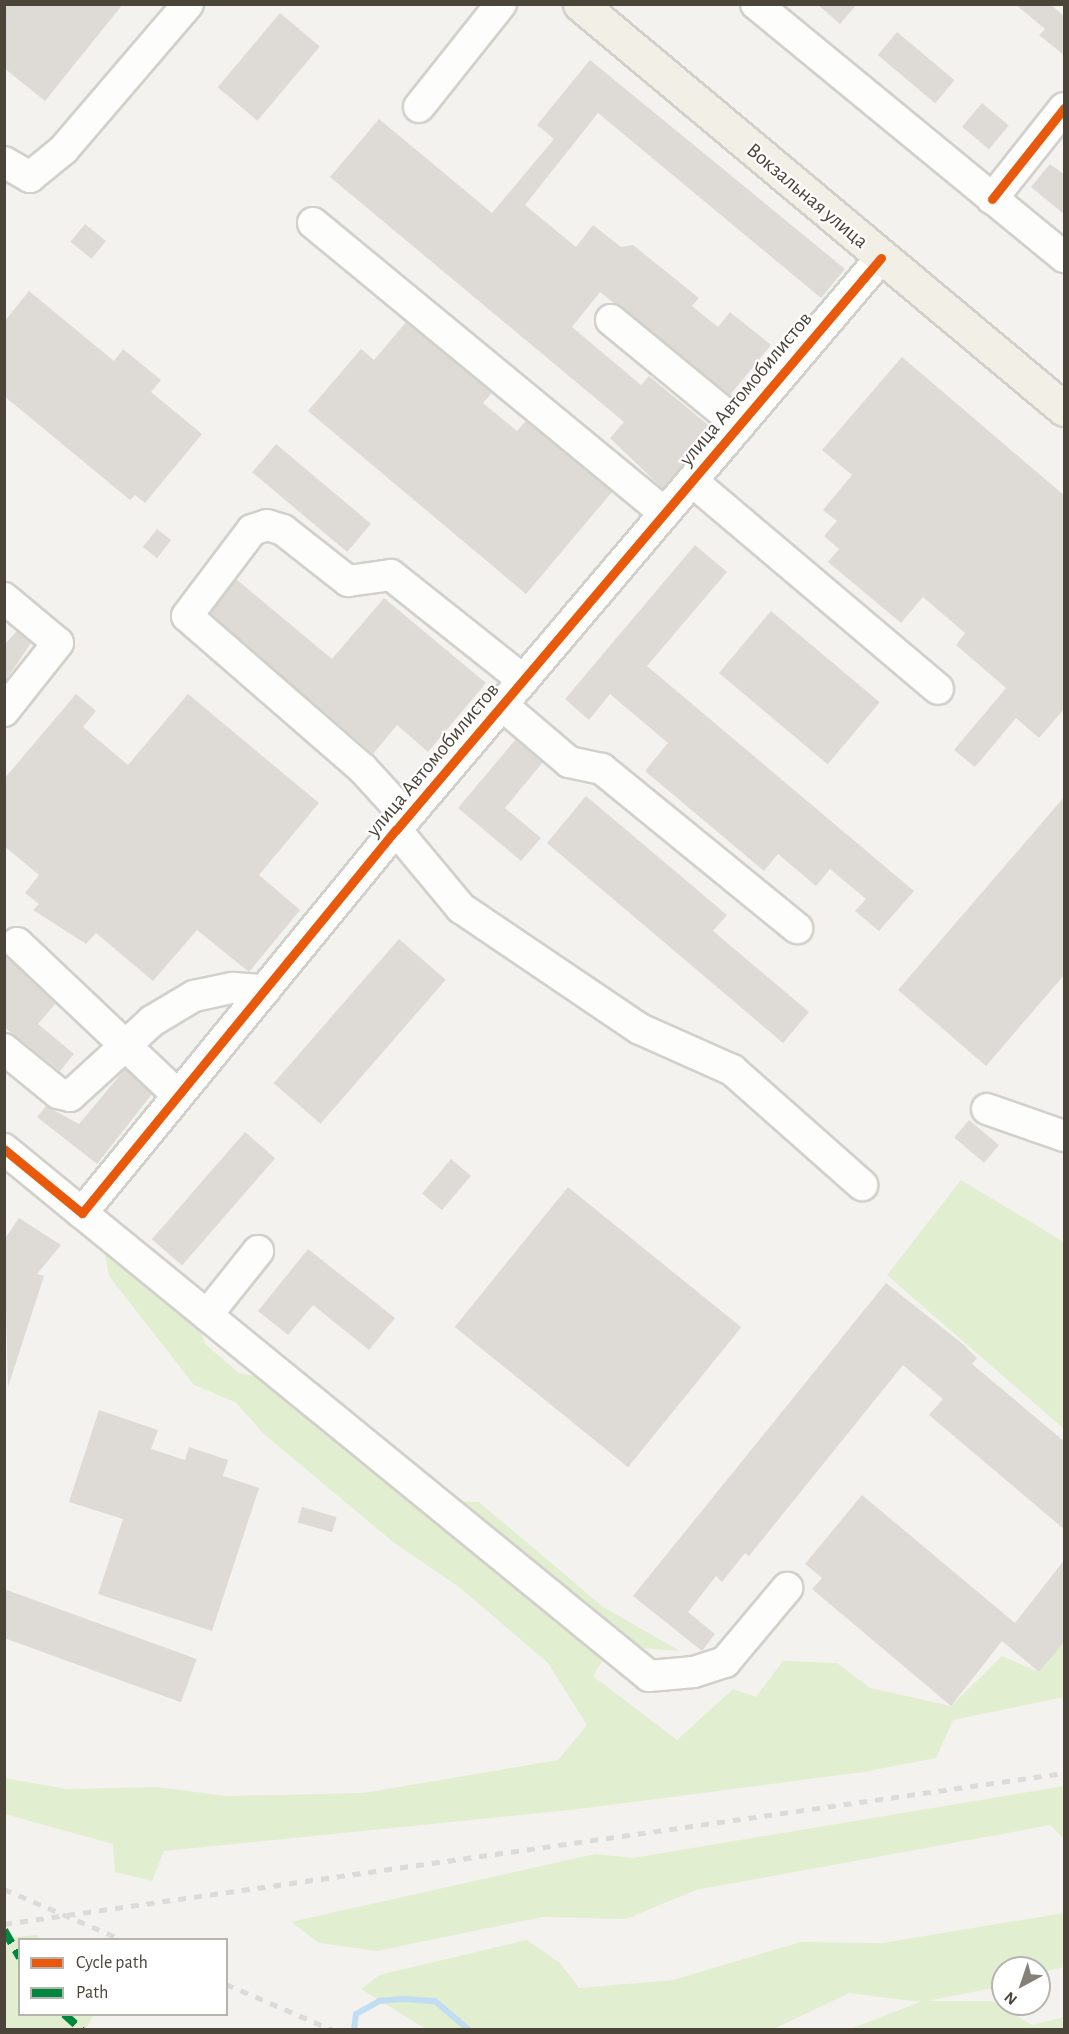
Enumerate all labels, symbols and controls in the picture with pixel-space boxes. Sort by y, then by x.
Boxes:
street label: Вокзальная улица [741,138,873,254]
street label: улица Автомобилистов [674,307,818,471]
street label: улица Автомобилистов [361,678,505,842]
legend [18,1938,228,2016]
text: Cycle path [76,1954,148,1972]
north arrow [991,1956,1051,2016]
text: Path [76,1984,108,2002]
text: N [1001,1989,1020,2008]

